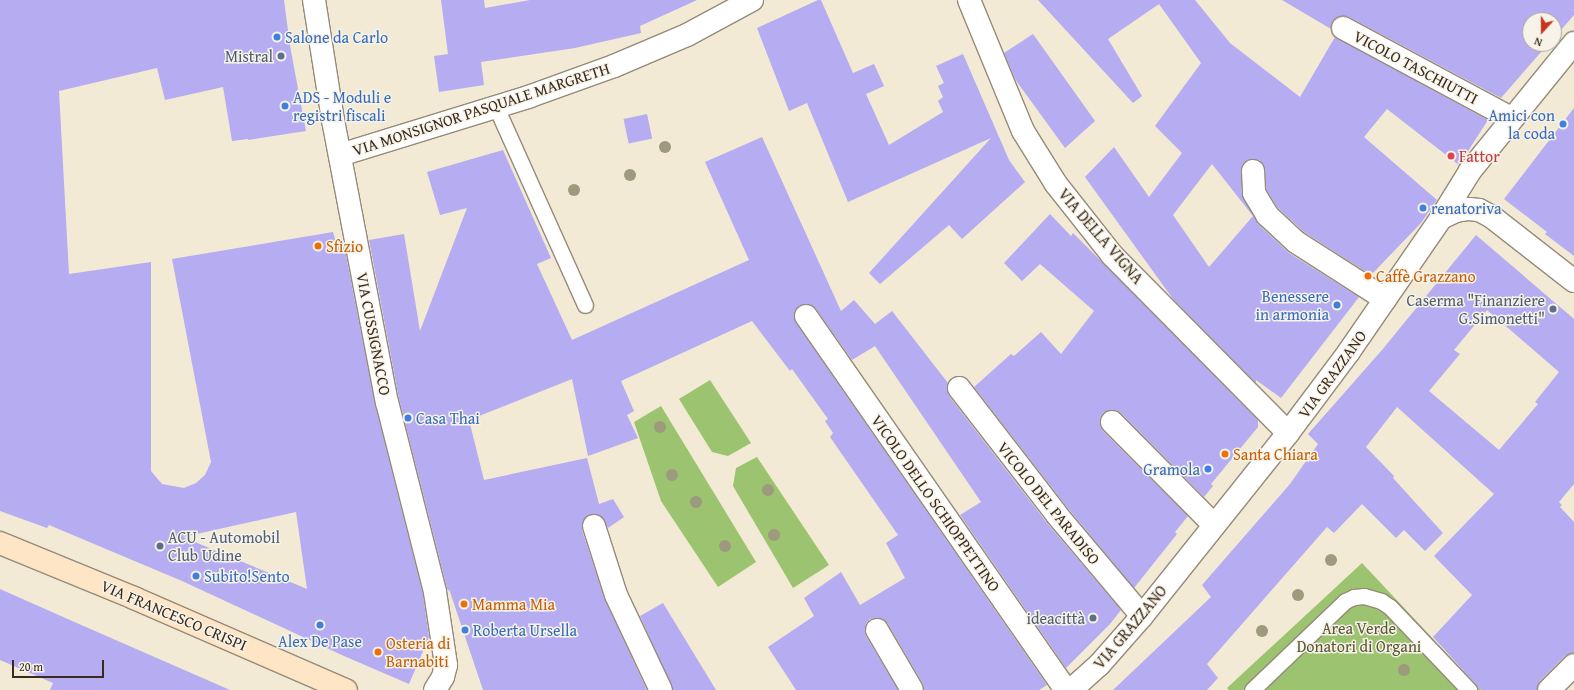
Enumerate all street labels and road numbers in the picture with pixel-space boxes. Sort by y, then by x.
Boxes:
street label: VICOLO TASCHIUTTI [1351,26,1481,108]
street label: VIA MONSIGNOR PASQUALE MARGRETH [350,58,612,160]
street label: VIA DELLA VIGNA [1054,184,1148,288]
street label: VIA CUSSIGNACCO [353,271,395,397]
street label: VIA GRAZZANO [1294,326,1370,422]
street label: VICOLO DELLO SCHIOPPETTINO [867,411,1005,595]
street label: VICOLO DEL PARADISO [994,438,1104,568]
street label: VIA FRANCESCO CRISPI [98,576,250,654]
street label: VIA GRAZZANO [1089,581,1171,673]

